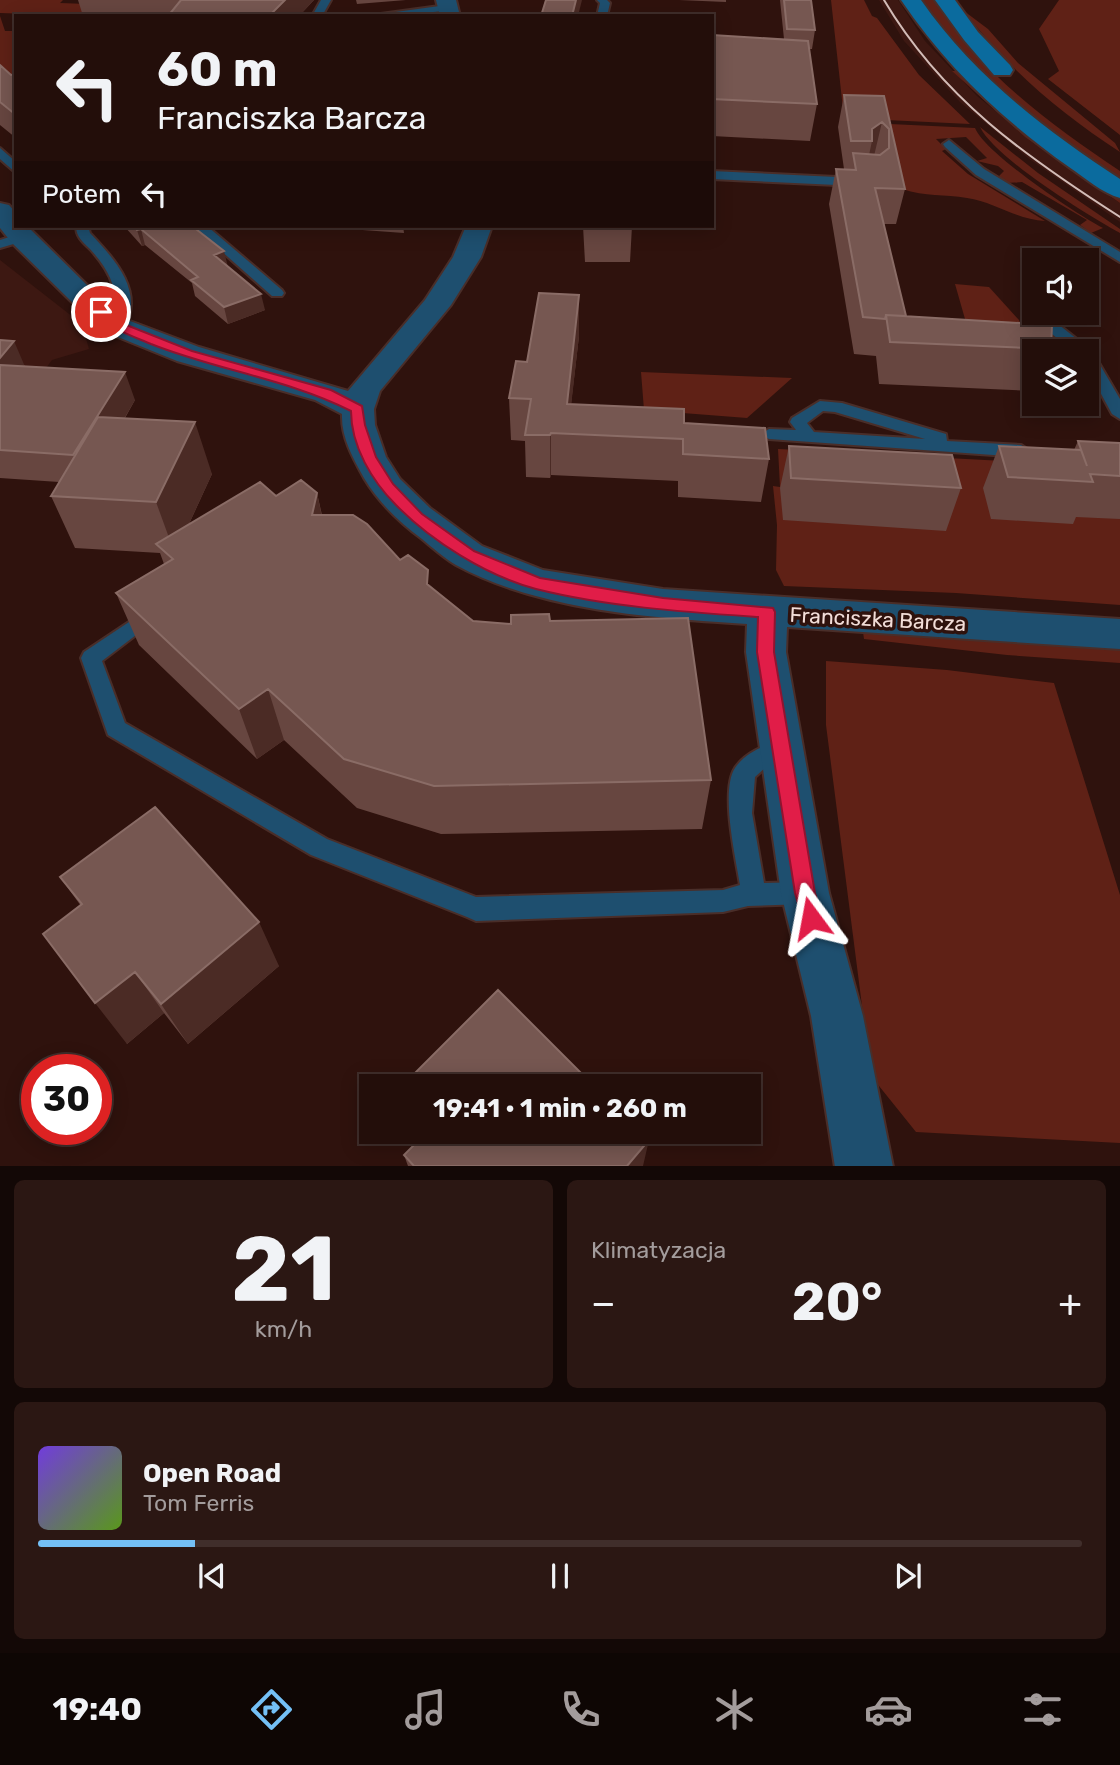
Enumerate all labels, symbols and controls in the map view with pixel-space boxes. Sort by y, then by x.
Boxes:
text: 60 m [157,40,278,98]
icon: left [42,42,133,133]
text: Franciszka Barcza [157,99,426,137]
icon: left [135,175,173,213]
text: Potem [42,179,121,210]
map controls [1022,248,1099,416]
button: sound [1022,248,1099,325]
pin [71,282,131,342]
icon: arrive [82,293,120,331]
button: layers [1022,339,1099,416]
street label: Franciszka Barcza [789,602,967,636]
position arrow [774,881,848,955]
speed limit sign: 30 [21,1054,112,1145]
text: 19:41 · 1 min · 260 m [433,1093,687,1124]
text: 21 [231,1215,336,1323]
text: Klimatyzacja [591,1236,726,1264]
text: 20° [792,1271,882,1333]
text: − [591,1280,616,1326]
text: + [1058,1280,1082,1326]
text: km/h [255,1315,312,1343]
text: Open Road [143,1458,281,1489]
text: Tom Ferris [143,1489,254,1517]
icon: previous [193,1557,231,1595]
icon: pause [541,1557,579,1595]
icon: next [889,1557,927,1595]
icon: directions [247,1685,296,1734]
icon: music [401,1685,450,1734]
icon: phone [556,1685,605,1734]
icon: climate [710,1685,759,1734]
icon: car [864,1685,913,1734]
icon: filters [1018,1685,1067,1734]
text: 19:40 [53,1690,142,1728]

